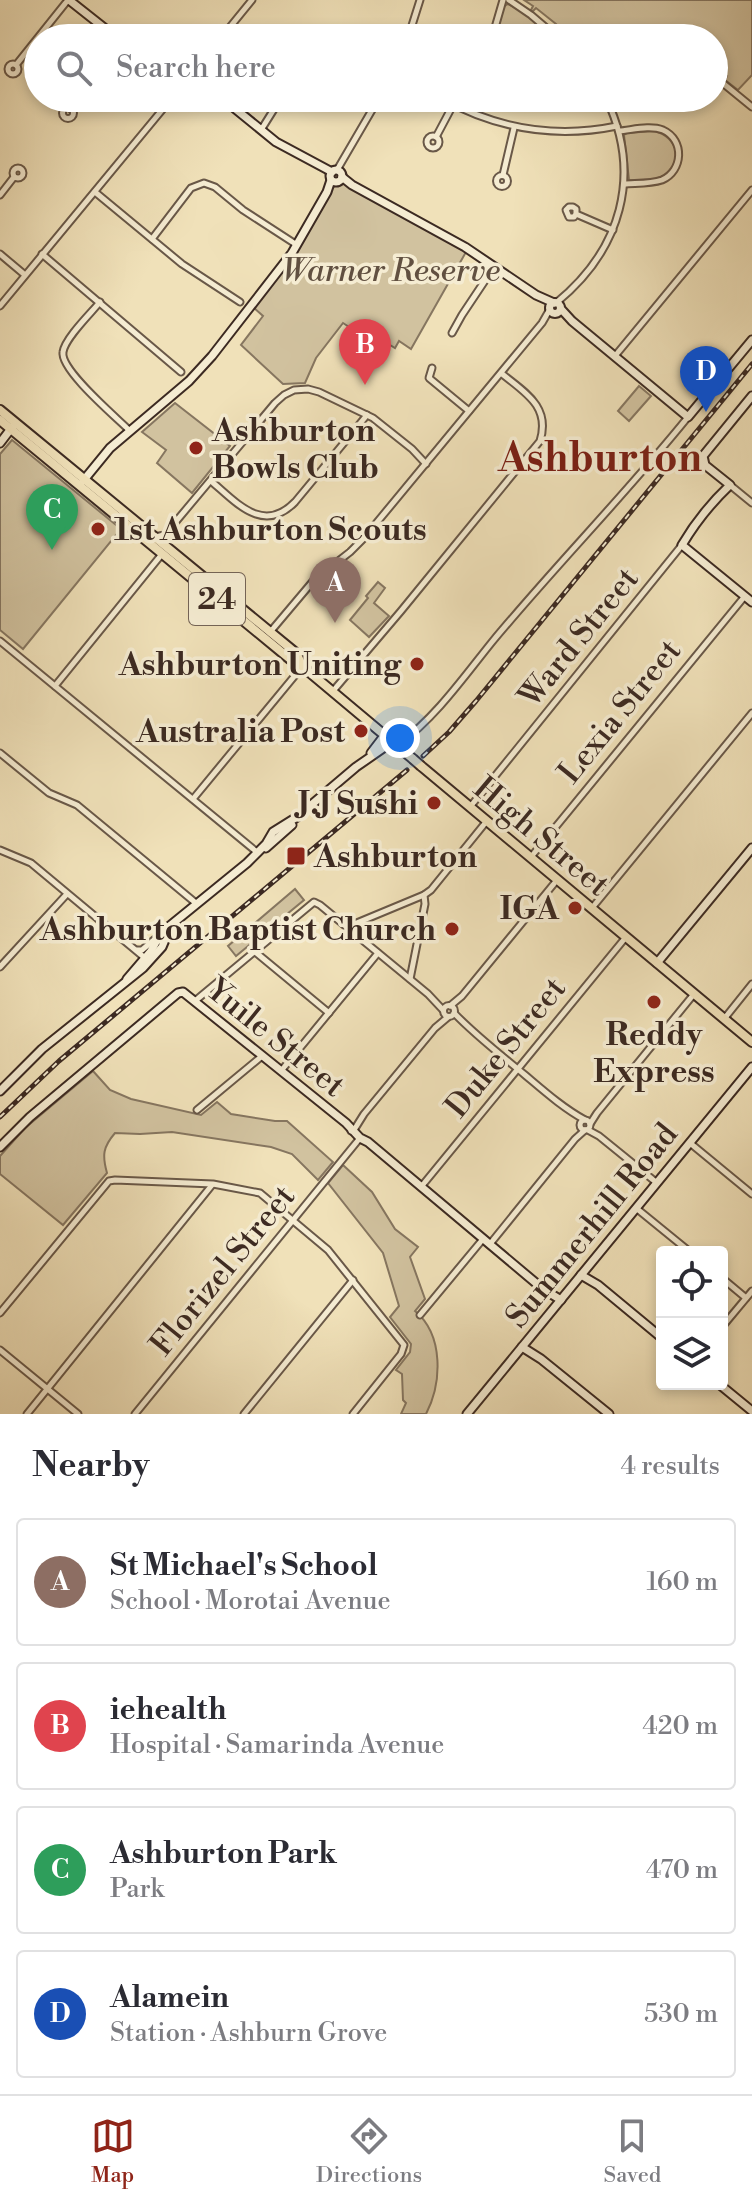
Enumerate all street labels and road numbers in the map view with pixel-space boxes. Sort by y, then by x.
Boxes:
street label: Ward Street [510,560,647,716]
road number: 24 [189,573,245,625]
street label: Lexia Street [550,632,690,792]
street label: High Street [465,768,618,905]
street label: Yuile Street [196,968,353,1106]
street label: Duke Street [437,969,575,1126]
street label: Summerhill Road [497,1115,686,1336]
street label: Florizel Street [142,1177,304,1364]

